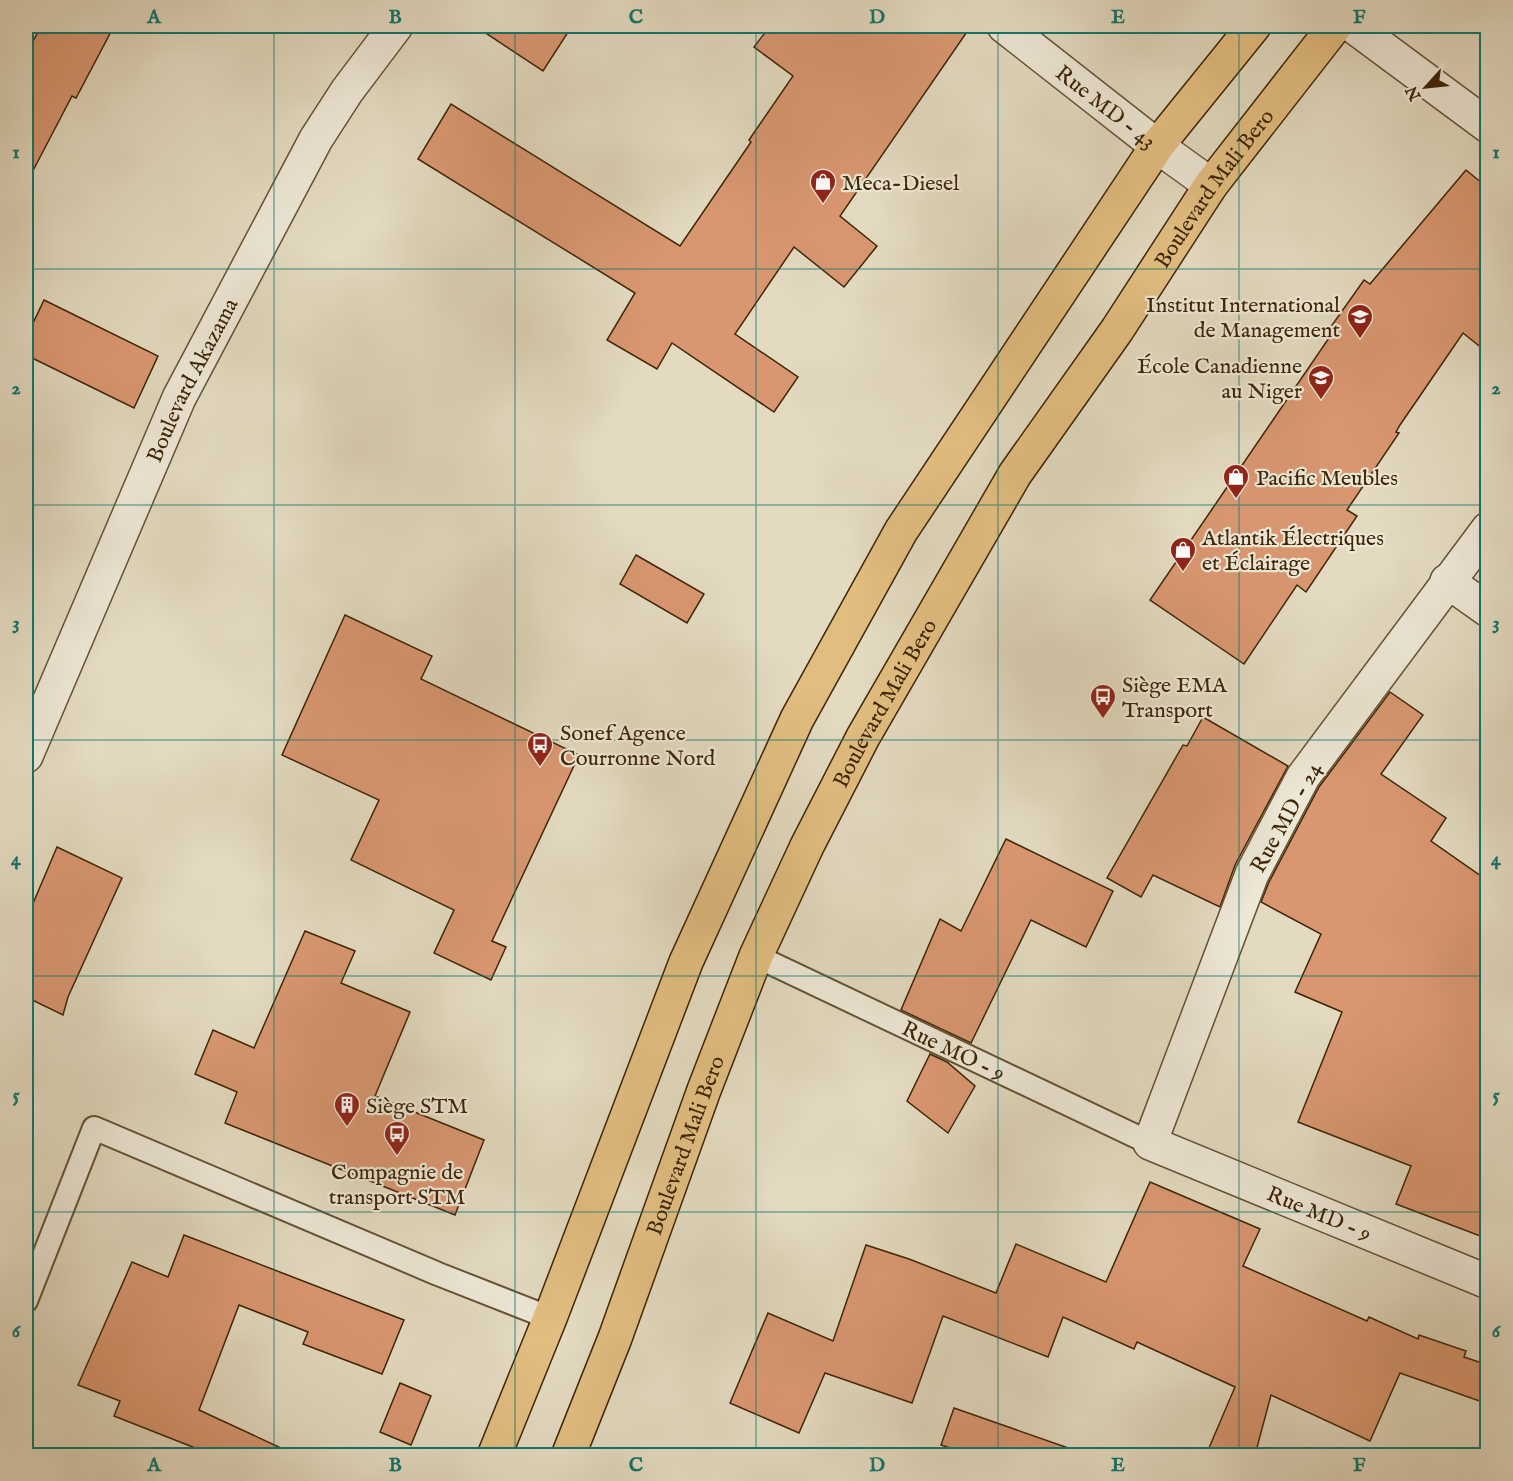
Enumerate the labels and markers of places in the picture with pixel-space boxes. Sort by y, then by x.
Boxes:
shop icon: Meca-Diesel [808,167,838,205]
place label: Meca-Diesel [842,170,959,198]
place label: Institut International de Management [1146,292,1340,345]
school or university icon: Institut International de Management [1345,302,1375,340]
place label: École Canadienne au Niger [1137,353,1302,406]
school or university icon: École Canadienne au Niger [1306,363,1336,401]
shop icon: Pacific Meubles [1221,462,1251,500]
place label: Pacific Meubles [1256,465,1398,493]
place label: Atlantik Électriques et Éclairage [1201,525,1384,578]
shop icon: Atlantik Électriques et Éclairage [1168,535,1198,573]
place label: Siège EMA Transport [1122,672,1228,725]
bus stop icon: Siège EMA Transport [1088,682,1118,720]
place label: Sonef Agence Courronne Nord [560,720,715,773]
bus stop icon: Sonef Agence Courronne Nord [525,730,555,768]
building icon: Siège STM [332,1090,362,1128]
place label: Siège STM [366,1093,468,1121]
bus stop icon: Compagnie de transport STM [382,1119,412,1157]
place label: Compagnie de transport STM [329,1159,466,1212]

